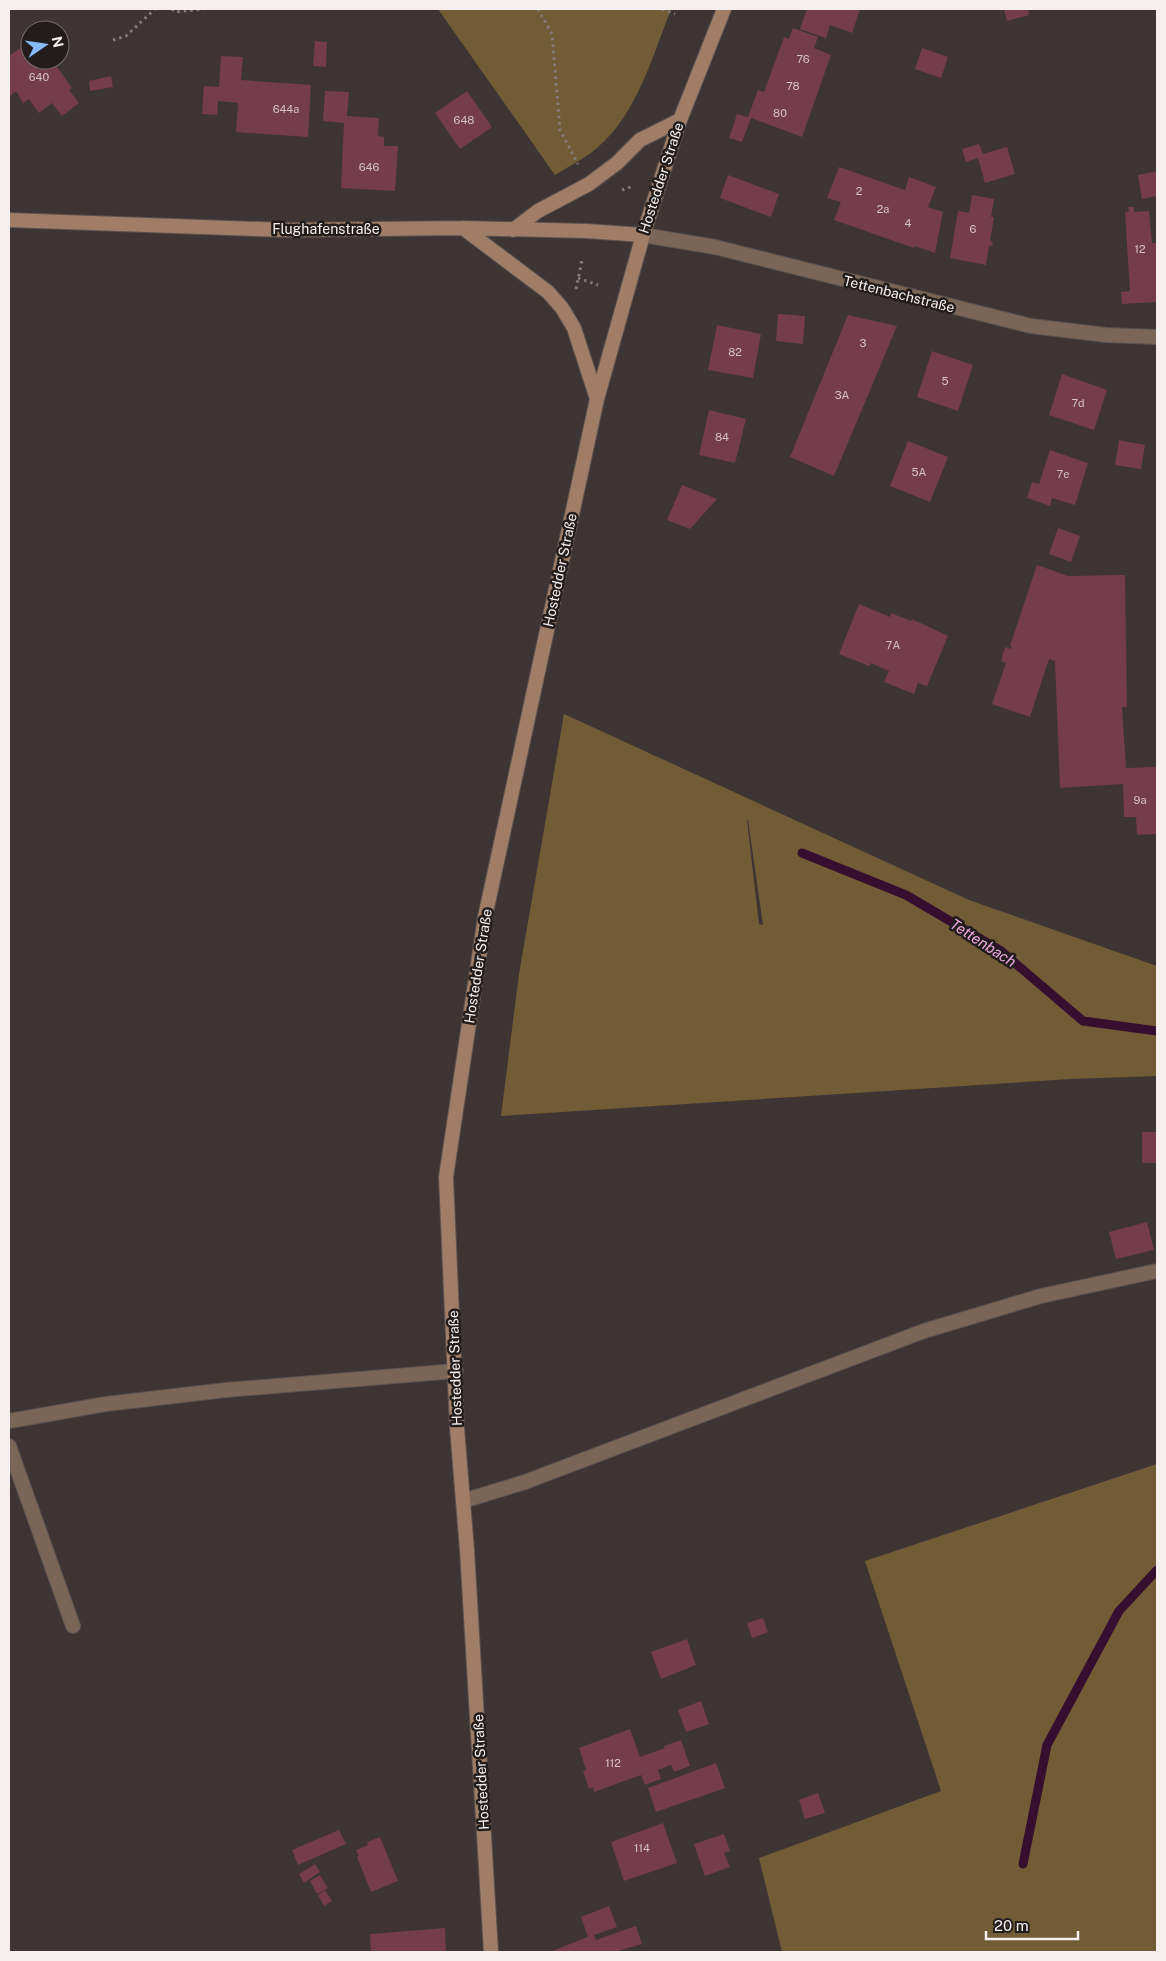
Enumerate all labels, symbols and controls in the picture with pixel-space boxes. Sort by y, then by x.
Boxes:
north arrow [20,20,70,70]
text: N [49,35,67,49]
house number: 76 [796,53,810,65]
house number: 640 [29,71,50,83]
house number: 78 [786,80,800,92]
house number: 644a [273,103,299,115]
house number: 80 [773,107,787,119]
house number: 648 [454,114,474,126]
street label: Hostedder Straße [635,120,687,236]
house number: 646 [359,161,379,173]
house number: 2 [856,185,863,197]
house number: 2a [877,203,889,215]
house number: 4 [905,217,912,229]
street label: Flughafenstraße [272,221,380,237]
house number: 6 [970,223,977,235]
house number: 12 [1134,243,1146,255]
street label: Tettenbachstraße [842,272,956,316]
house number: 3 [860,337,867,349]
house number: 82 [728,346,742,358]
house number: 5 [941,375,949,387]
house number: 3A [835,389,850,401]
house number: 7d [1071,397,1085,409]
house number: 84 [715,431,729,443]
house number: 5A [912,466,927,478]
house number: 7e [1057,468,1069,480]
street label: Hostedder Straße [540,512,580,628]
house number: 7A [886,639,900,651]
house number: 9a [1134,794,1146,806]
street label: Hostedder Straße [461,907,495,1024]
water label: Tettenbach [947,915,1019,970]
street label: Hostedder Straße [445,1310,465,1426]
street label: Hostedder Straße [470,1714,492,1830]
house number: 112 [605,1757,621,1769]
house number: 114 [634,1842,650,1854]
scale bar [986,1908,1078,1940]
text: 20 m [994,1917,1029,1934]

